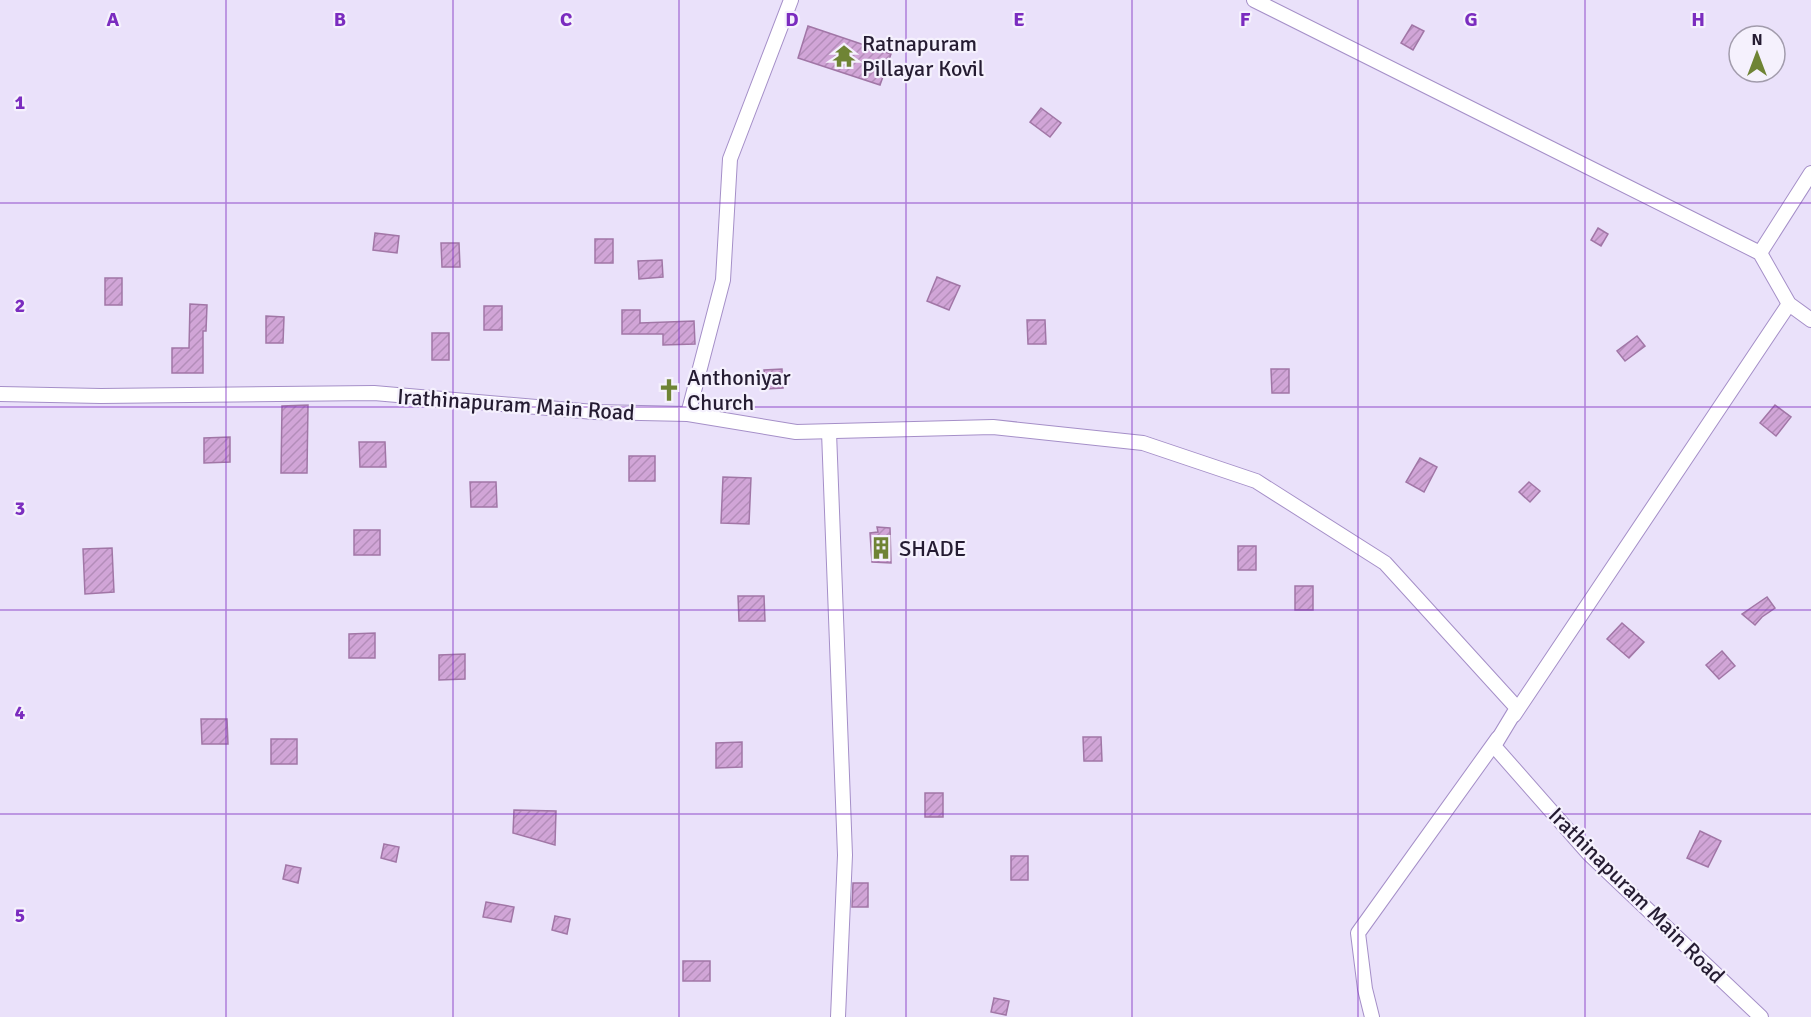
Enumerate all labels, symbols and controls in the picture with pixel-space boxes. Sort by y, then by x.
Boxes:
text: A [107,7,120,32]
text: B [334,7,346,32]
text: C [560,7,572,32]
text: D [785,7,799,32]
text: E [1013,7,1025,32]
text: F [1240,7,1251,32]
text: G [1464,7,1478,32]
text: H [1691,7,1705,32]
north arrow [1727,24,1787,84]
place label: Ratnapuram Pillayar Kovil [862,30,984,82]
text: N [1751,30,1763,50]
temple icon: Ratnapuram Pillayar Kovil [831,43,857,69]
text: 1 [15,90,26,115]
text: 2 [15,293,25,318]
place label: Anthoniyar Church [687,364,791,416]
church icon: Anthoniyar Church [656,377,682,403]
street label: Irathinapuram Main Road [396,383,636,426]
text: 3 [15,496,25,521]
building icon: SHADE [868,535,894,561]
place label: SHADE [899,535,966,562]
text: 4 [15,700,26,725]
street label: Irathinapuram Main Road [1543,802,1730,989]
text: 5 [15,903,25,928]

